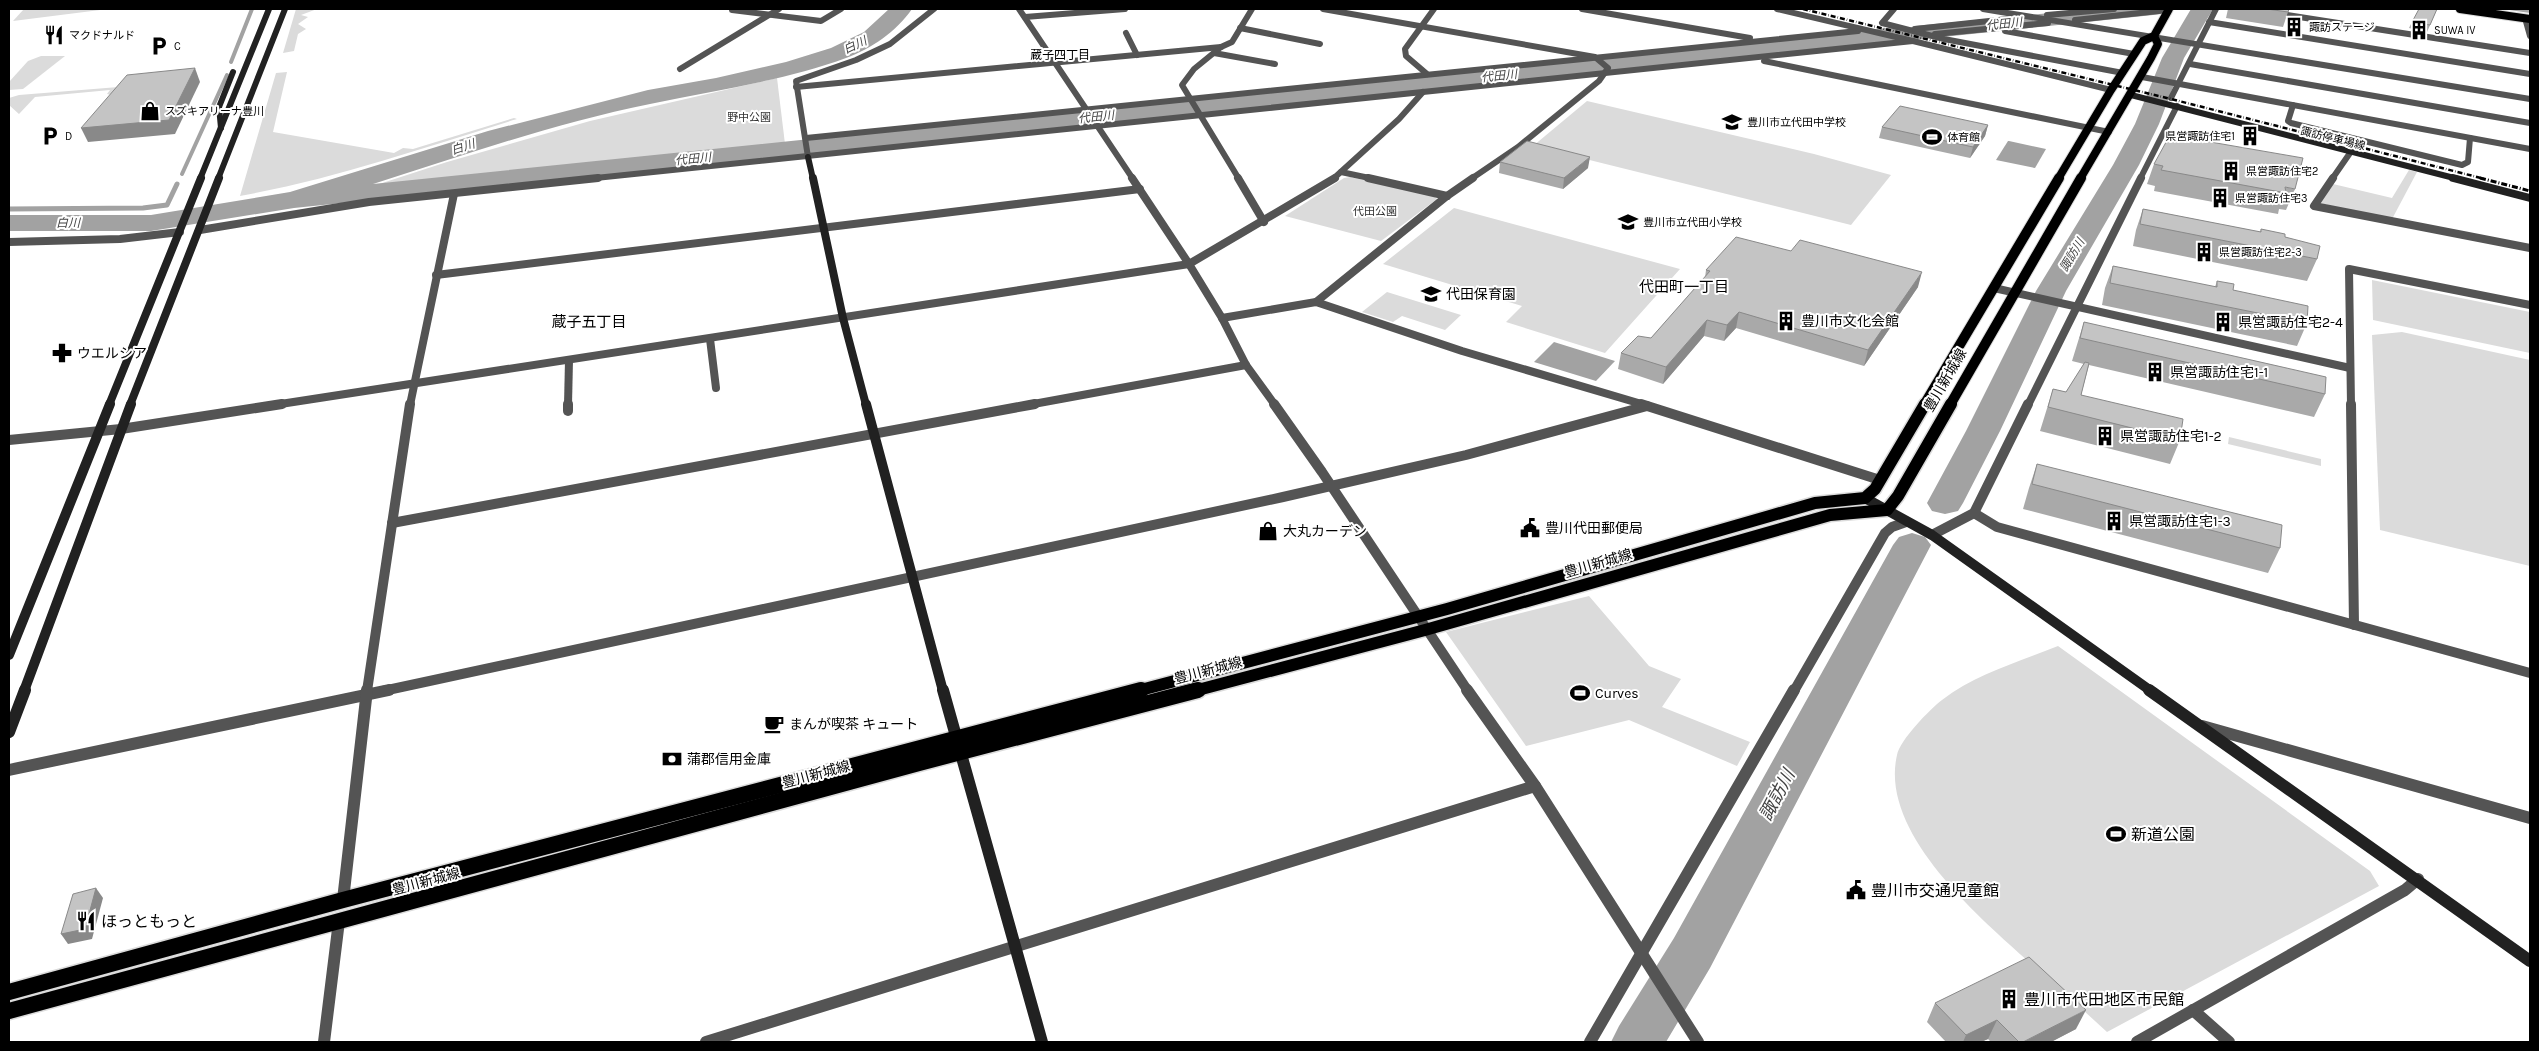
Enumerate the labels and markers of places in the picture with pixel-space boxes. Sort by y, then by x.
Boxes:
building icon: 諏訪ステージ [2283,16,2305,38]
building icon: SUWA IV [2408,19,2430,41]
place label: 諏訪ステージ [2309,21,2375,34]
restaurant icon: マクドナルド [43,24,65,46]
place label: SUWA IV [2434,24,2476,37]
place label: マクドナルド [69,29,135,42]
parking icon: C [148,35,170,57]
place label: C [174,40,181,53]
shop icon: スズキアリーナ豊川 [139,100,161,122]
place label: スズキアリーナ豊川 [165,105,264,118]
school or university icon: 豊川市立代田中学校 [1721,111,1743,133]
place label: 豊川市立代田中学校 [1747,116,1846,129]
parking icon: D [39,125,61,147]
building icon: 県営諏訪住宅1 [2239,125,2261,147]
sports icon: 体育館 [1921,126,1943,148]
place label: D [65,130,72,143]
place label: 県営諏訪住宅1 [2165,130,2235,143]
place label: 体育館 [1947,131,1980,144]
building icon: 県営諏訪住宅2 [2220,160,2242,182]
place label: 県営諏訪住宅2 [2246,165,2318,178]
building icon: 県営諏訪住宅3 [2209,187,2231,209]
place label: 県営諏訪住宅3 [2235,192,2308,205]
school or university icon: 豊川市立代田小学校 [1617,211,1639,233]
place label: 豊川市立代田小学校 [1643,216,1742,229]
building icon: 県営諏訪住宅2-3 [2193,241,2215,263]
place label: 県営諏訪住宅2-3 [2219,246,2302,259]
school or university icon: 代田保育園 [1420,283,1442,305]
place label: 代田保育園 [1446,286,1516,303]
building icon: 豊川市文化会館 [1775,310,1797,332]
building icon: 県営諏訪住宅2-4 [2212,311,2234,333]
place label: 豊川市文化会館 [1801,313,1899,330]
place label: 県営諏訪住宅2-4 [2238,314,2343,331]
pharmacy icon: ウエルシア [51,342,73,364]
place label: ウエルシア [77,345,147,362]
building icon: 県営諏訪住宅1-1 [2144,361,2166,383]
place label: 県営諏訪住宅1-1 [2170,364,2268,381]
building icon: 県営諏訪住宅1-2 [2094,425,2116,447]
place label: 県営諏訪住宅1-2 [2120,428,2222,445]
building icon: 県営諏訪住宅1-3 [2103,510,2125,532]
place label: 県営諏訪住宅1-3 [2129,513,2231,530]
public building icon: 豊川代田郵便局 [1519,517,1541,539]
shop icon: 大丸カーデン [1257,520,1279,542]
place label: 豊川代田郵便局 [1545,520,1643,537]
place label: 大丸カーデン [1283,523,1367,540]
sports icon: Curves [1569,682,1591,704]
place label: Curves [1595,685,1639,702]
cafe icon: まんが喫茶 キュート [763,713,785,735]
place label: まんが喫茶 キュート [789,716,918,733]
bank icon: 蒲郡信用金庫 [661,748,683,770]
place label: 蒲郡信用金庫 [687,751,771,768]
sports icon: 新道公園 [2105,823,2127,845]
place label: 新道公園 [2131,825,2195,844]
public building icon: 豊川市交通児童館 [1845,879,1867,901]
place label: 豊川市交通児童館 [1871,881,1999,900]
restaurant icon: ほっともっと [75,910,97,932]
place label: ほっともっと [101,912,197,931]
building icon: 豊川市代田地区市民館 [1998,988,2020,1010]
place label: 豊川市代田地区市民館 [2024,990,2184,1009]

